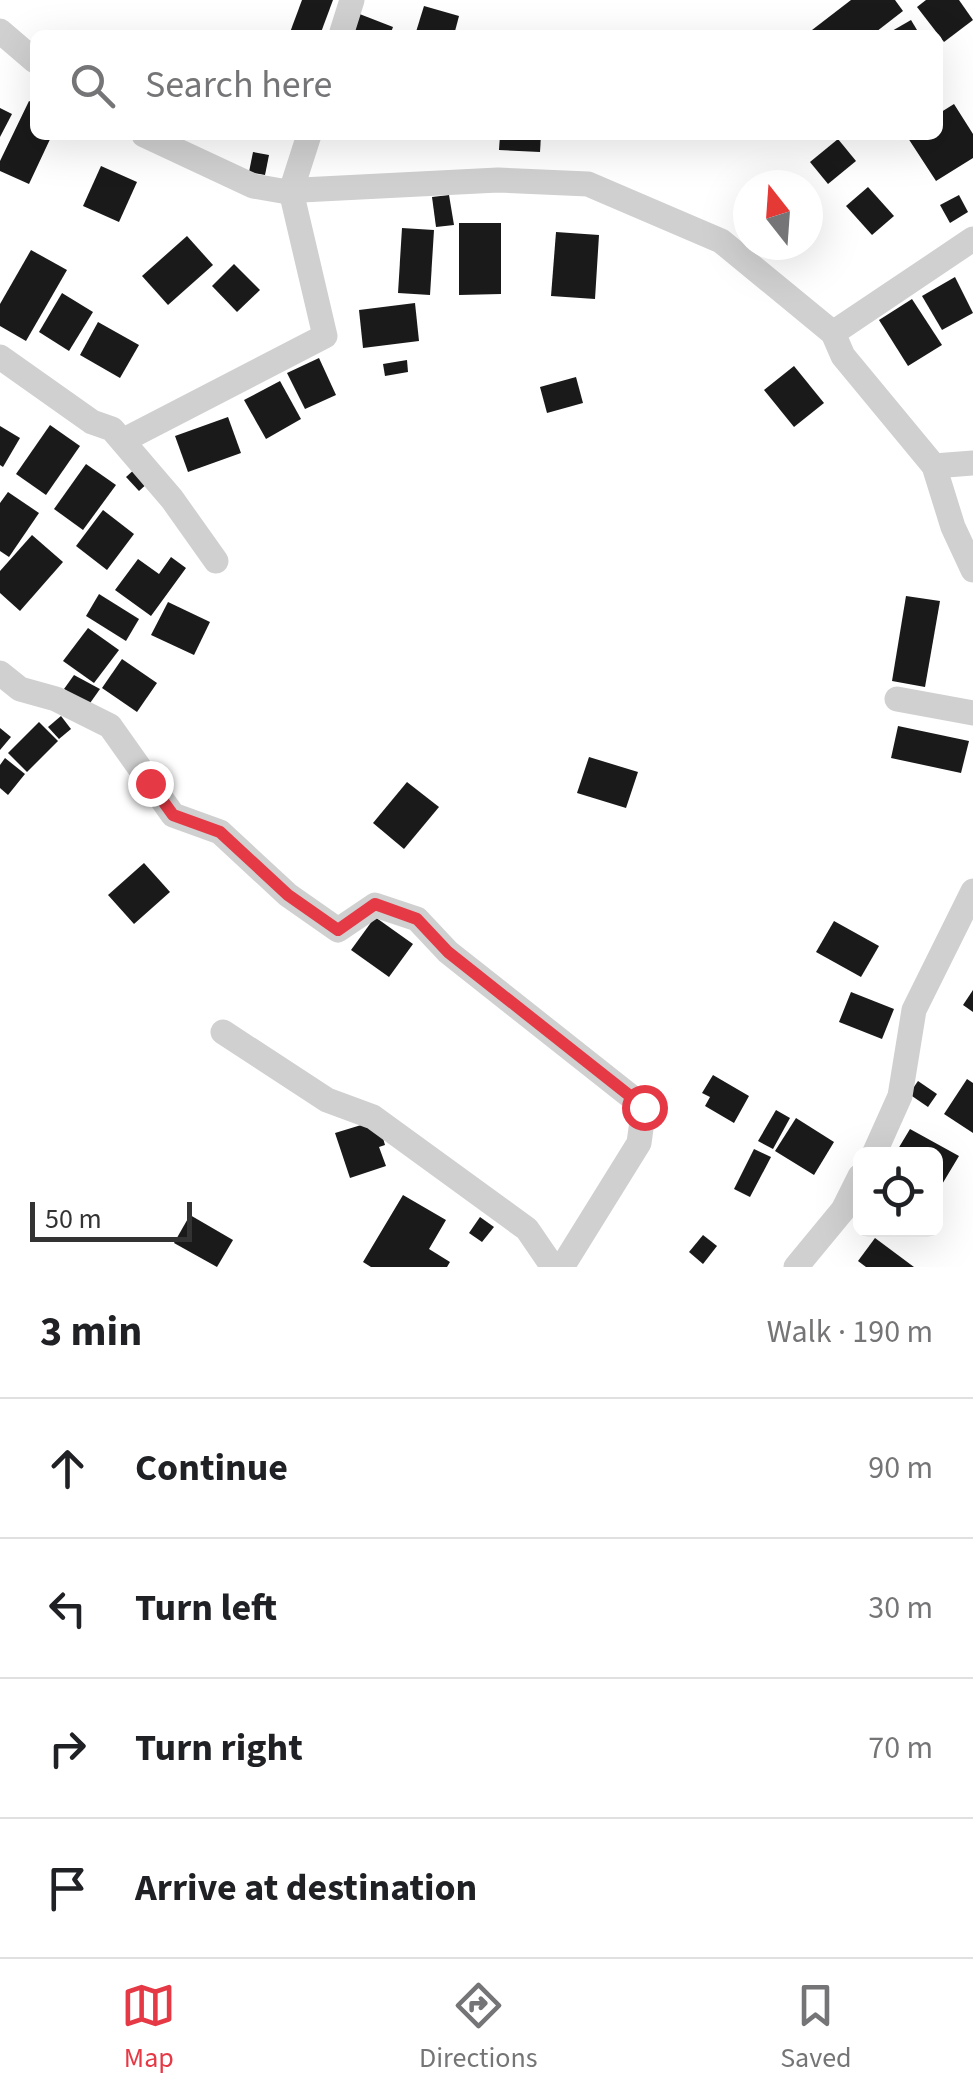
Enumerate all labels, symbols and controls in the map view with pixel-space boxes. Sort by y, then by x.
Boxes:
search box [30,30,943,140]
icon: search [65,58,120,113]
text: Search here [145,58,332,112]
north arrow [733,170,823,260]
route end [128,761,174,807]
route start [622,1085,668,1131]
map controls [853,1147,943,1237]
button: locate [853,1147,943,1237]
scale bar [30,1197,192,1242]
text: 50 m [45,1199,102,1239]
text: 3 min [40,1302,142,1362]
text: Walk · 190 m [767,1309,933,1355]
icon: ahead [40,1441,95,1496]
text: Continue [135,1441,288,1495]
text: 90 m [868,1445,933,1491]
icon: left [40,1581,95,1636]
text: Turn left [135,1581,277,1635]
text: 30 m [868,1585,933,1631]
icon: right [40,1721,95,1776]
text: Turn right [135,1721,303,1775]
text: 70 m [868,1725,933,1771]
icon: arrive [40,1861,95,1916]
text: Arrive at destination [135,1861,477,1915]
tab: Map [121,1978,176,2078]
tab: Directions [419,1978,538,2078]
tab: Saved [780,1978,852,2078]

